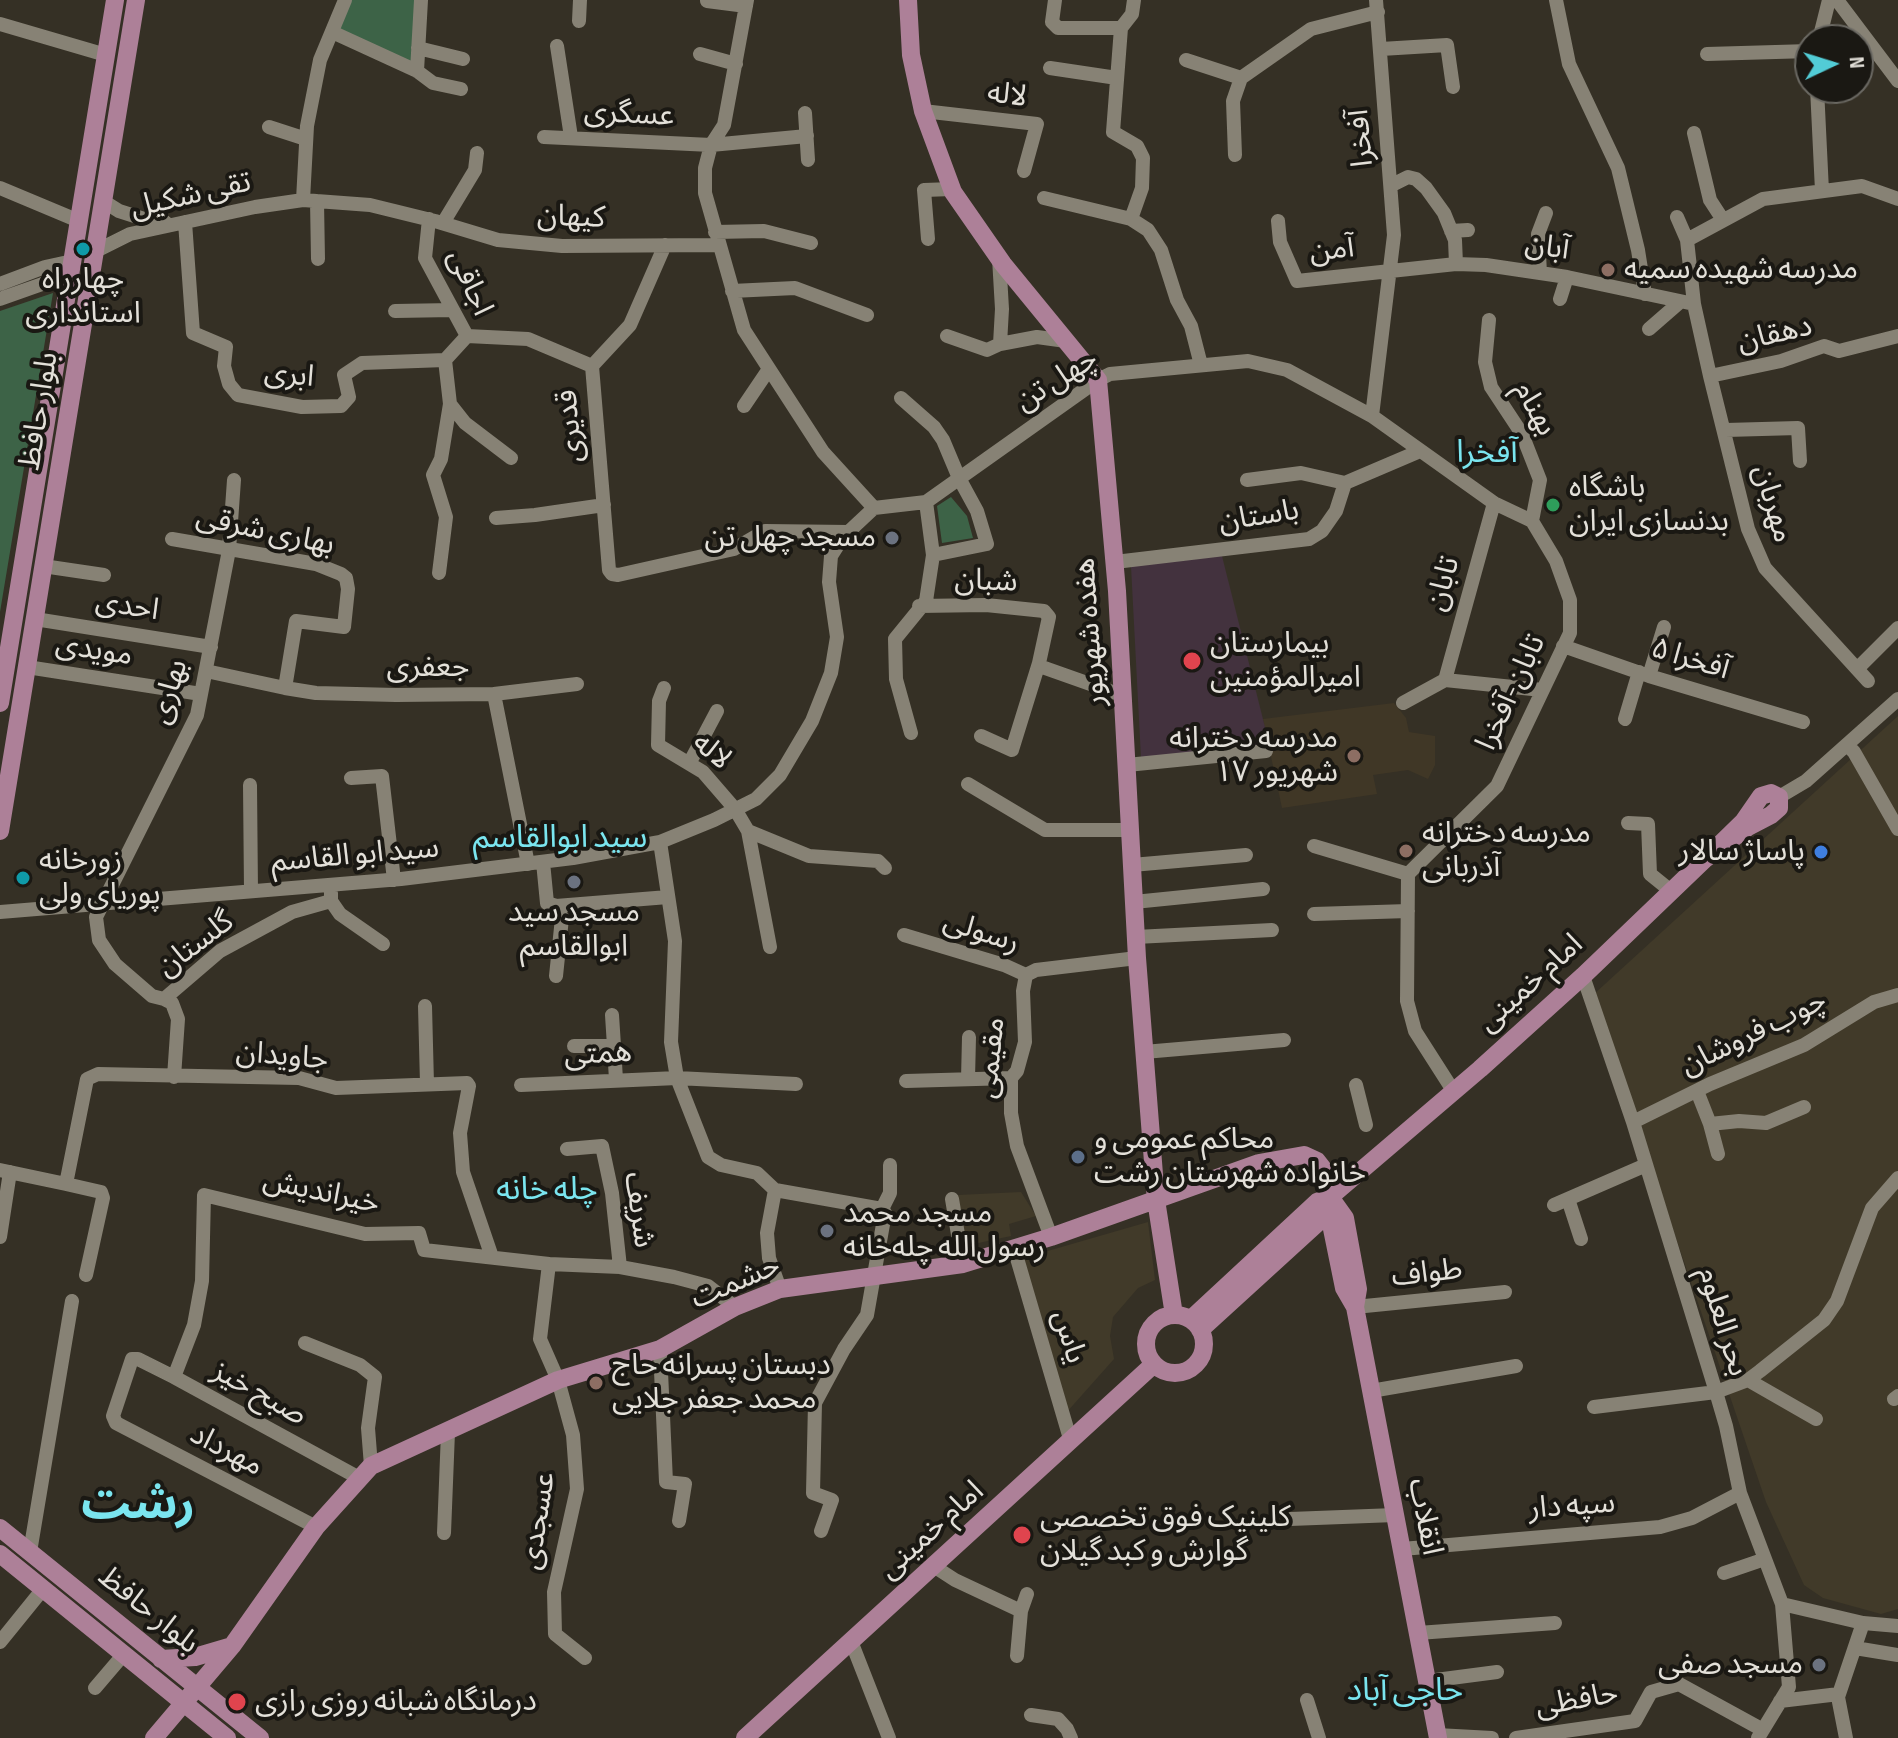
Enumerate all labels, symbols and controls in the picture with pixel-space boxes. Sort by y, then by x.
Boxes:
north arrow [1794,24,1874,104]
text: N [1843,56,1870,69]
street label: لاله [985,75,1029,117]
street label: عسگری [583,95,675,135]
street label: آفخرا [1342,108,1382,168]
street label: تقی شکیل [127,165,255,227]
street label: کیهان [536,199,606,237]
street label: آبان [1522,227,1572,269]
street label: آمن [1308,231,1356,271]
marker: چهارراه استانداری [74,240,92,258]
street label: اجاقی [439,244,499,322]
place label: مدرسه شهیده سمیه [1624,252,1858,288]
marker: مدرسه شهیده سمیه [1599,261,1617,279]
place label: چهارراه استانداری [25,262,141,332]
street label: دهقان [1734,309,1816,361]
street label: چهل تن [1009,342,1105,420]
street label: بلوار حافظ [13,349,67,473]
street label: ابری [262,355,316,397]
street label: بهنام [1504,375,1564,443]
street label: قدیری [550,388,592,464]
district label: آفخرا [1456,435,1518,473]
street label: مهربان [1744,461,1800,547]
place label: باشگاه بدنسازی ایران [1569,470,1729,540]
street label: باستان [1216,493,1302,541]
marker: باشگاه بدنسازی ایران [1544,496,1562,514]
street label: بهاری شرقی [193,500,337,564]
place label: مسجد چهل تن [704,520,876,556]
marker: مسجد چهل تن [883,529,901,547]
street label: تابان [1419,553,1469,615]
street label: هفده شهریور [1068,557,1114,707]
street label: شبان [954,563,1018,601]
street label: احدی [93,584,161,630]
place label: بیمارستان امیرالمؤمنین [1210,626,1361,696]
street label: مویدی [53,627,135,675]
street label: تابان-آفخرا [1469,629,1555,757]
street label: آفخرا ۵ [1647,631,1733,689]
street label: جعفری [387,650,469,686]
marker: بیمارستان امیرالمؤمنین [1181,650,1203,672]
street label: بهاری [143,655,197,729]
place label: مدرسه دخترانه ۱۷ شهریور [1169,721,1338,792]
street label: لاله [684,725,738,779]
marker: مدرسه دخترانه ۱۷ شهریور [1345,747,1363,765]
place label: مدرسه دخترانه آذربانی [1422,816,1591,886]
district label: سید ابوالقاسم [473,820,647,858]
street label: سید ابو القاسم [270,831,440,881]
place label: پاساژ سالار [1679,834,1805,870]
marker: مدرسه دخترانه آذربانی [1397,842,1415,860]
place label: زورخانه پوریای ولی [39,843,161,914]
marker: پاساژ سالار [1812,843,1830,861]
marker: زورخانه پوریای ولی [14,869,32,887]
marker: مسجد سید ابوالقاسم [565,873,583,891]
place label: مسجد سید ابوالقاسم [508,895,640,966]
street label: گلستان [150,904,242,986]
street label: رسولی [939,904,1023,962]
street label: امام خمینی [1471,927,1591,1041]
street label: چوب فروشان [1675,983,1833,1085]
street label: مقیمی [970,1016,1014,1100]
street label: جاویدان [234,1035,330,1079]
street label: همتی [563,1035,633,1075]
place label: محاکم عمومی و خانواده شهرستان رشت [1094,1122,1366,1192]
marker: محاکم عمومی و خانواده شهرستان رشت [1069,1148,1087,1166]
street label: خیراندیش [259,1163,383,1223]
street label: شریف [615,1170,661,1250]
district label: چله خانه [496,1172,598,1210]
place label: مسجد محمد رسول‌‌الله چله‌خانه [843,1196,1045,1266]
marker: مسجد محمد رسول‌‌الله چله‌خانه [818,1222,836,1240]
street label: حشمت [686,1248,786,1318]
street label: طواف [1390,1252,1464,1296]
street label: بحر العلوم [1688,1263,1756,1381]
street label: یاس [1043,1306,1093,1368]
place label: دبستان پسرانه حاج محمد جعفر جلایی [612,1348,831,1418]
street label: صبح خیز [206,1353,312,1435]
marker: دبستان پسرانه حاج محمد جعفر جلایی [587,1374,605,1392]
street label: مهرداد [183,1417,269,1485]
street label: عسجدی [514,1470,564,1572]
street label: امام خمینی [872,1474,992,1588]
street label: انقلاب [1399,1475,1449,1559]
district label: رشت [81,1478,195,1534]
street label: سپه دار [1528,1486,1616,1528]
place label: کلینیک فوق تخصصی گوارش و کبد گیلان [1040,1500,1291,1570]
marker: کلینیک فوق تخصصی گوارش و کبد گیلان [1011,1524,1033,1546]
street label: بلوار حافظ [90,1560,206,1662]
place label: مسجد صفی [1658,1647,1803,1683]
marker: مسجد صفی [1810,1656,1828,1674]
district label: حاجی آباد [1347,1673,1463,1711]
street label: حافظی [1533,1676,1621,1726]
place label: درمانگاه شبانه روزی رازی [255,1684,537,1720]
marker: درمانگاه شبانه روزی رازی [226,1691,248,1713]

